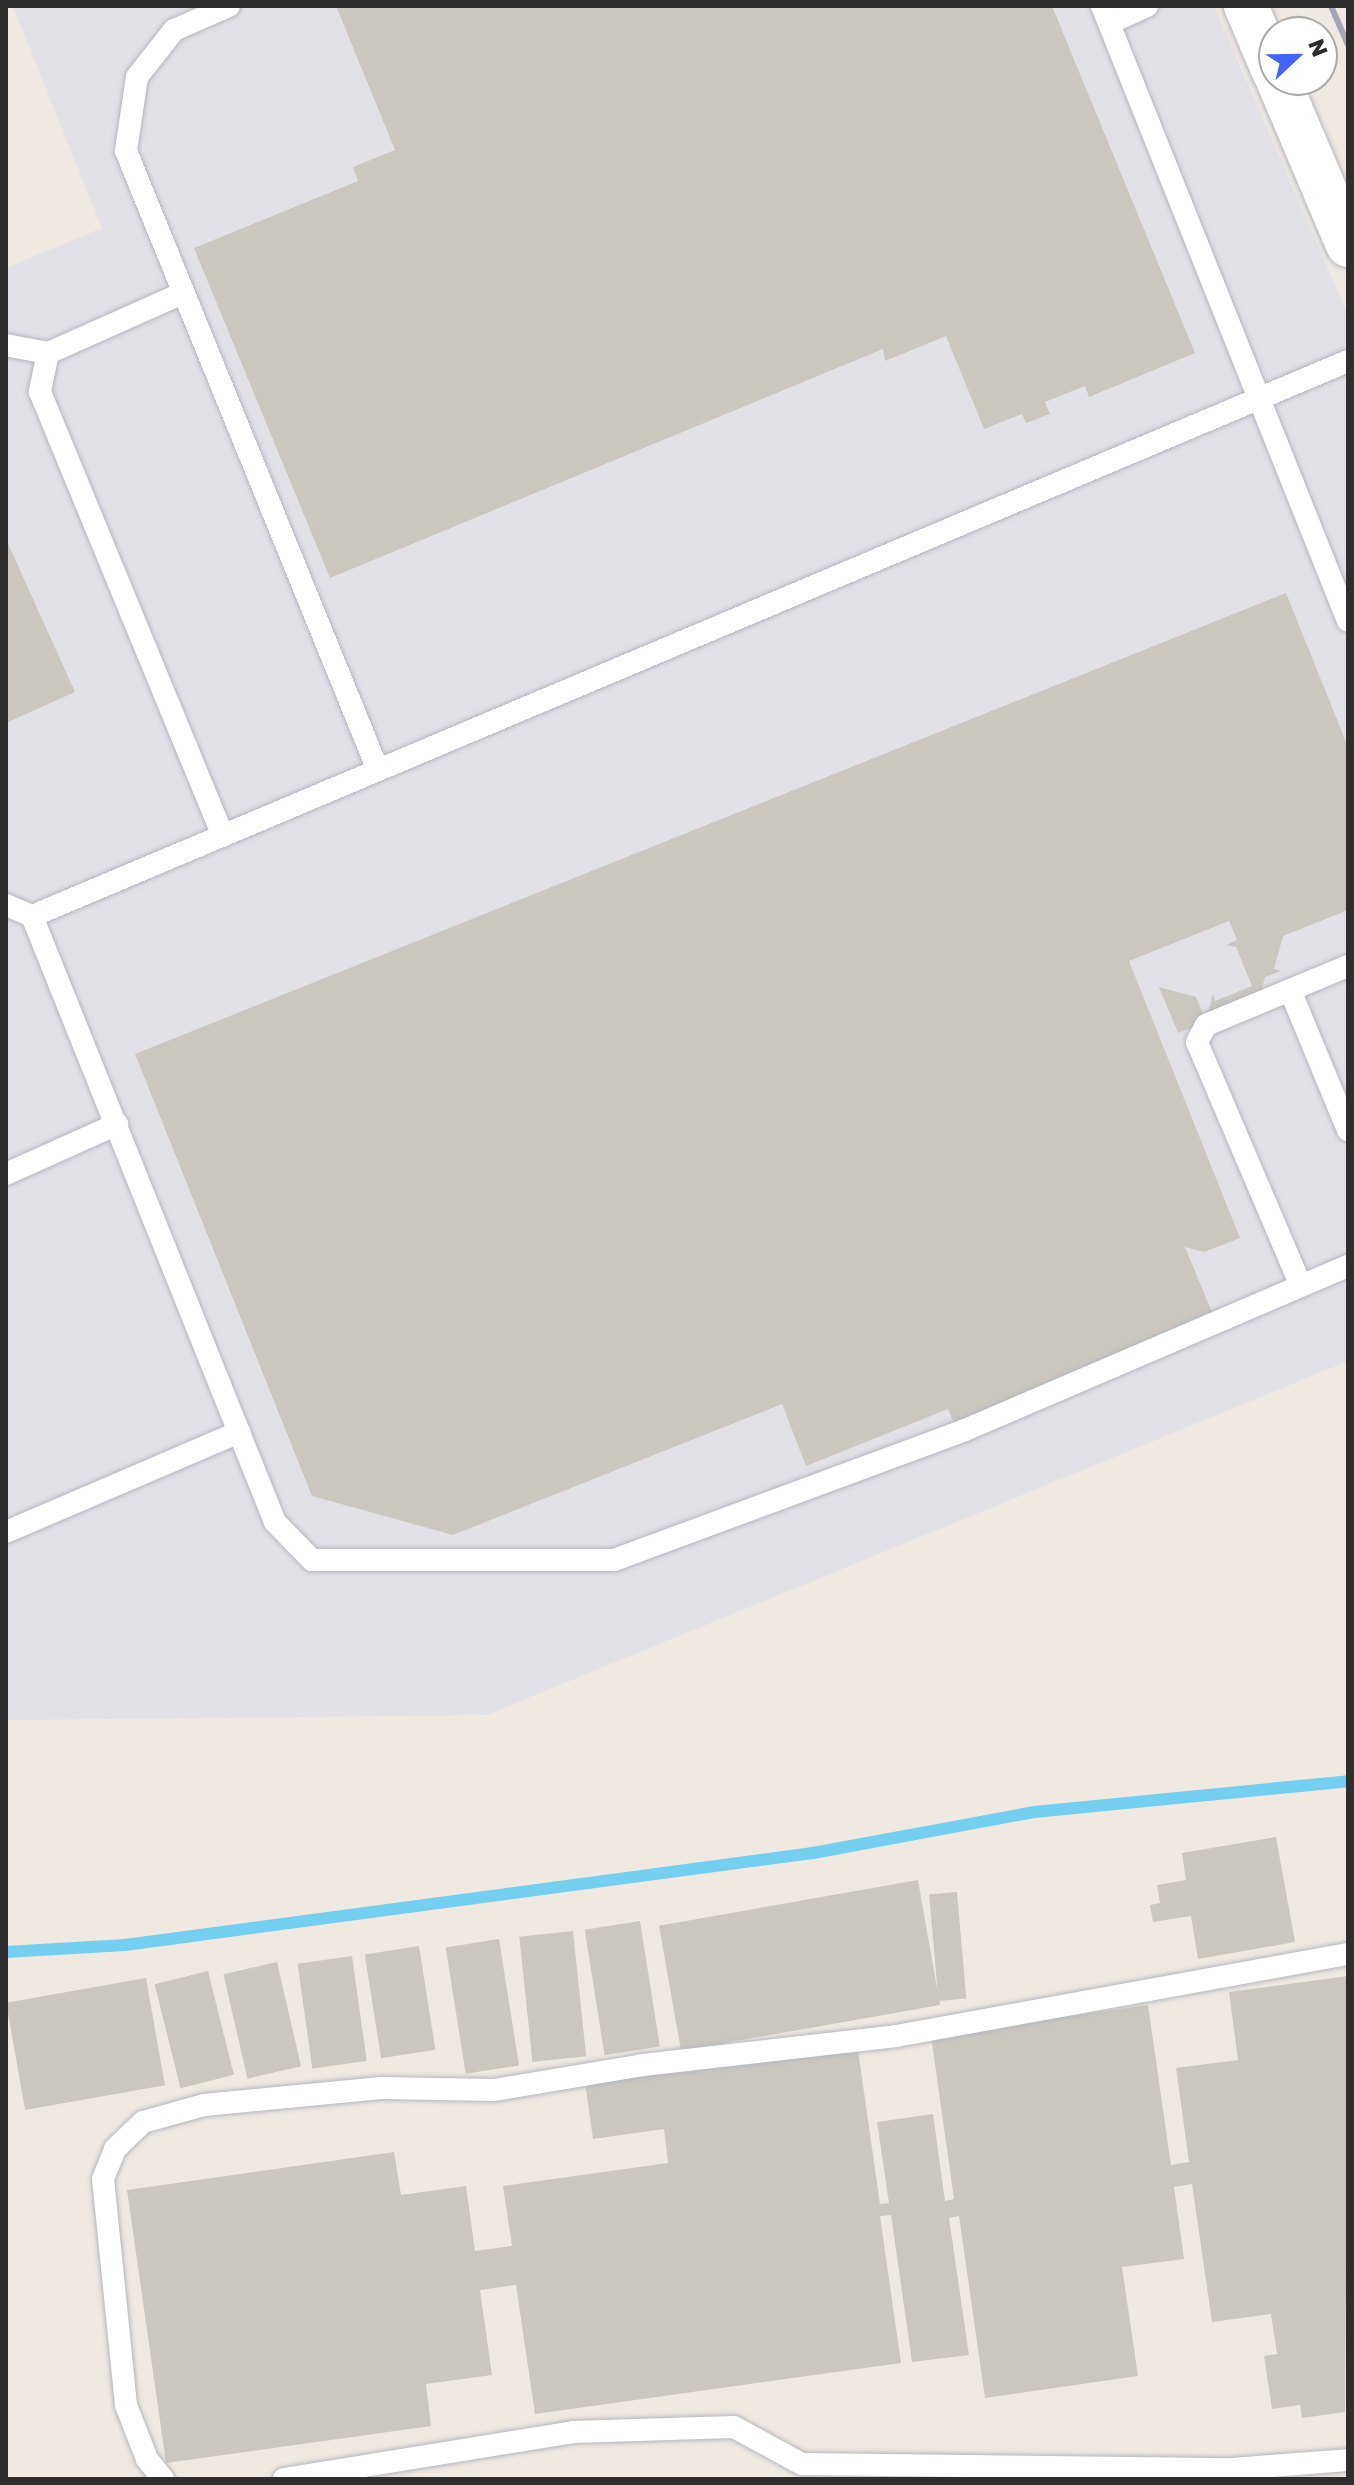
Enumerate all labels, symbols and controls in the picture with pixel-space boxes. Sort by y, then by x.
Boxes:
north arrow [1258,16,1338,96]
text: N [1303,35,1335,60]

